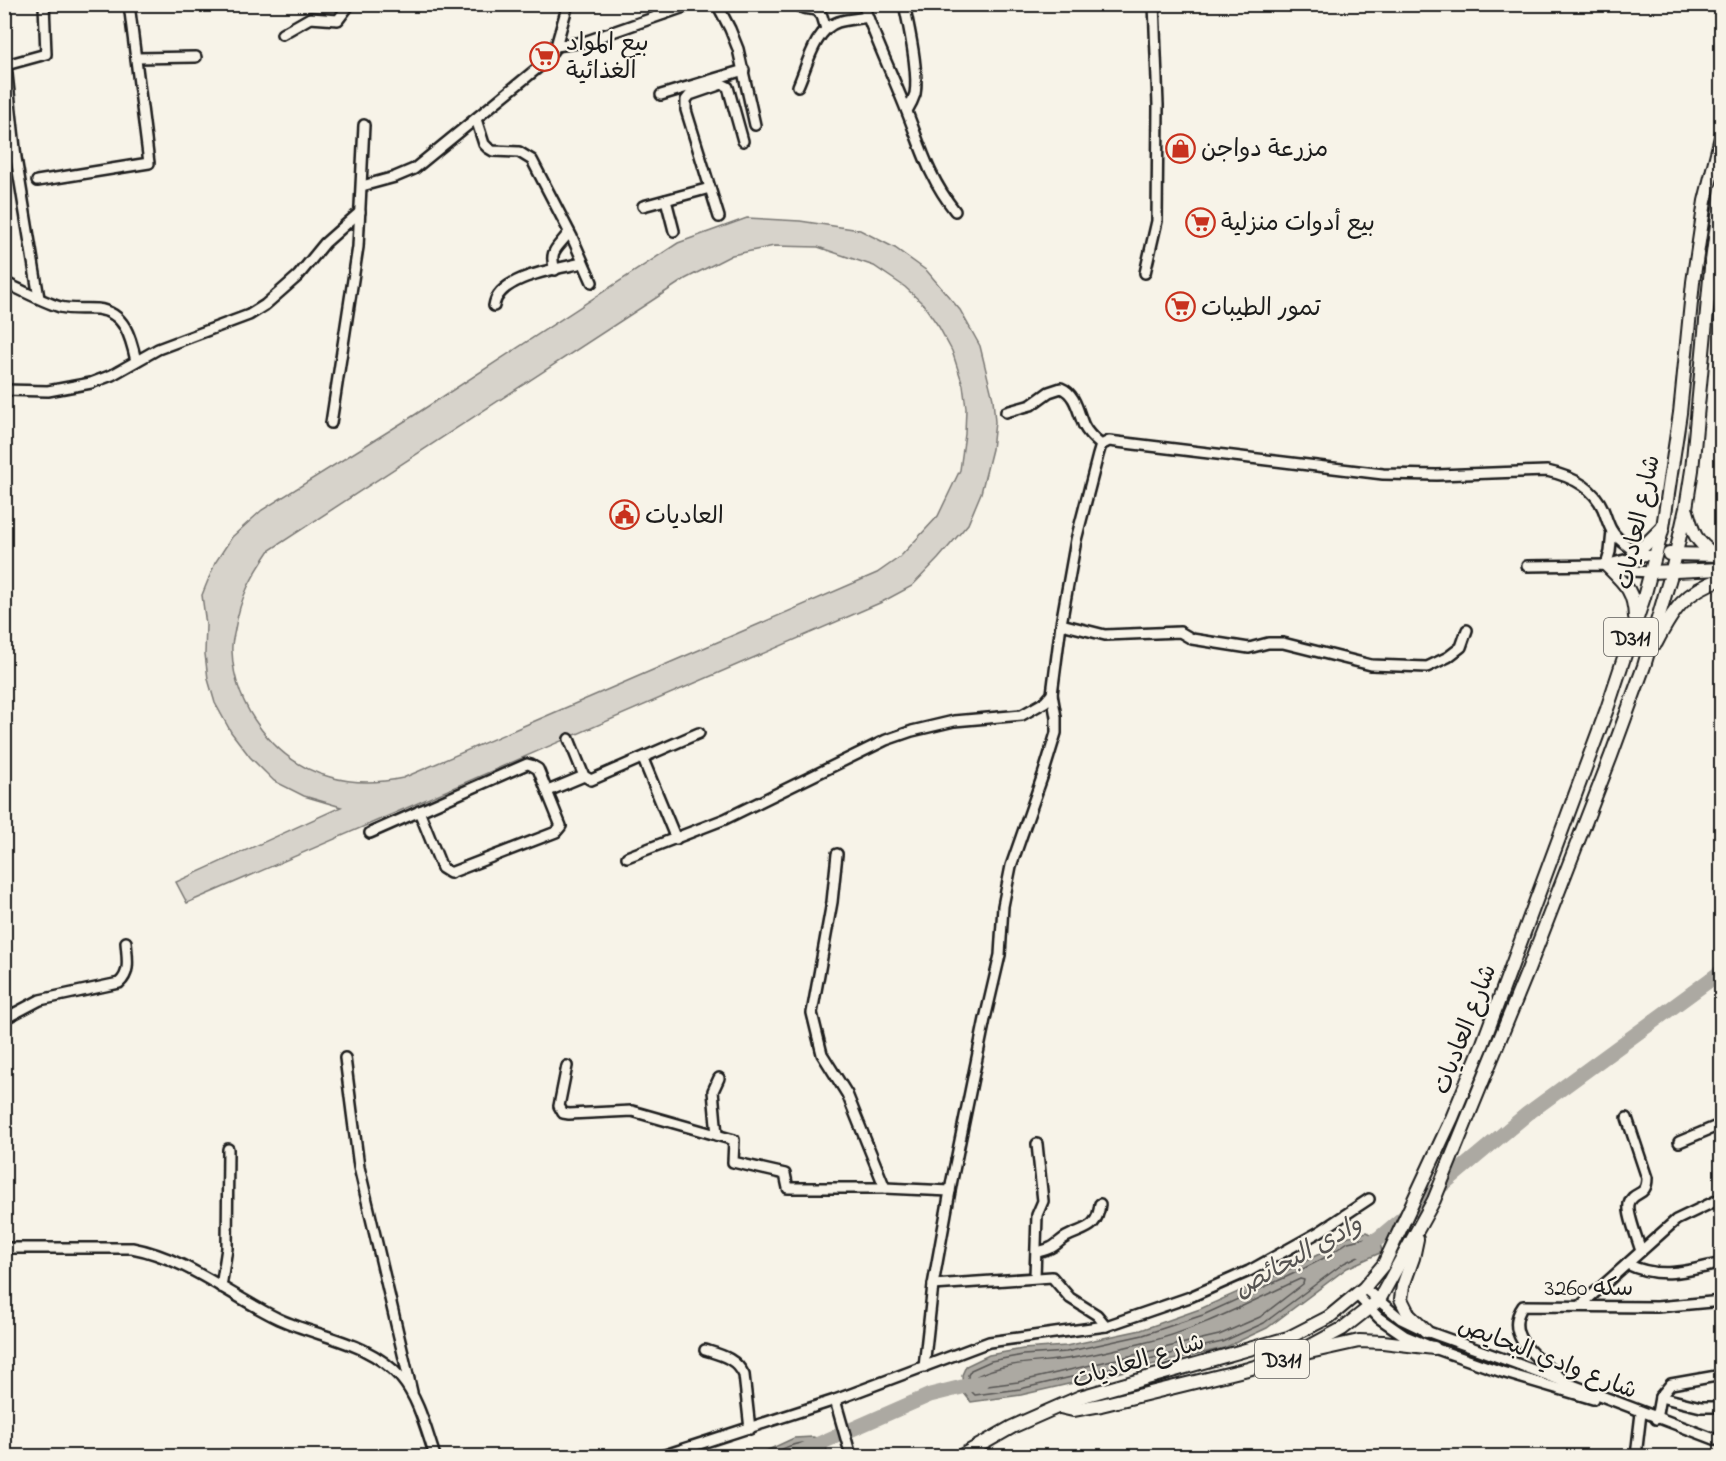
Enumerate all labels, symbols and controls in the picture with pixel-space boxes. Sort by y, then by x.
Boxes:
place label: بيع المواد الغذائية [566,27,649,90]
supermarket icon: بيع المواد الغذائية [529,40,561,72]
shop icon: مزرعة دواجن [1164,132,1196,164]
place label: مزرعة دواجن [1201,133,1328,168]
supermarket icon: بيع أدوات منزلية [1184,206,1216,238]
place label: بيع أدوات منزلية [1221,207,1375,242]
supermarket icon: تمور الطيبات [1164,291,1196,323]
place label: تمور الطيبات [1201,292,1322,327]
street label: شارع العاديات [1608,452,1671,593]
public building icon: العاديات [608,499,640,531]
place label: العاديات [645,500,724,535]
road number: D311 [1604,618,1658,656]
street label: شارع العاديات [1425,960,1507,1100]
water label: وادي البحائص [1227,1207,1370,1309]
street label: سكه 3260 [1545,1272,1633,1307]
street label: شارع وادي البحايص [1452,1309,1642,1410]
street label: شارع العاديات [1068,1326,1209,1399]
road number: D311 [1255,1340,1309,1378]

